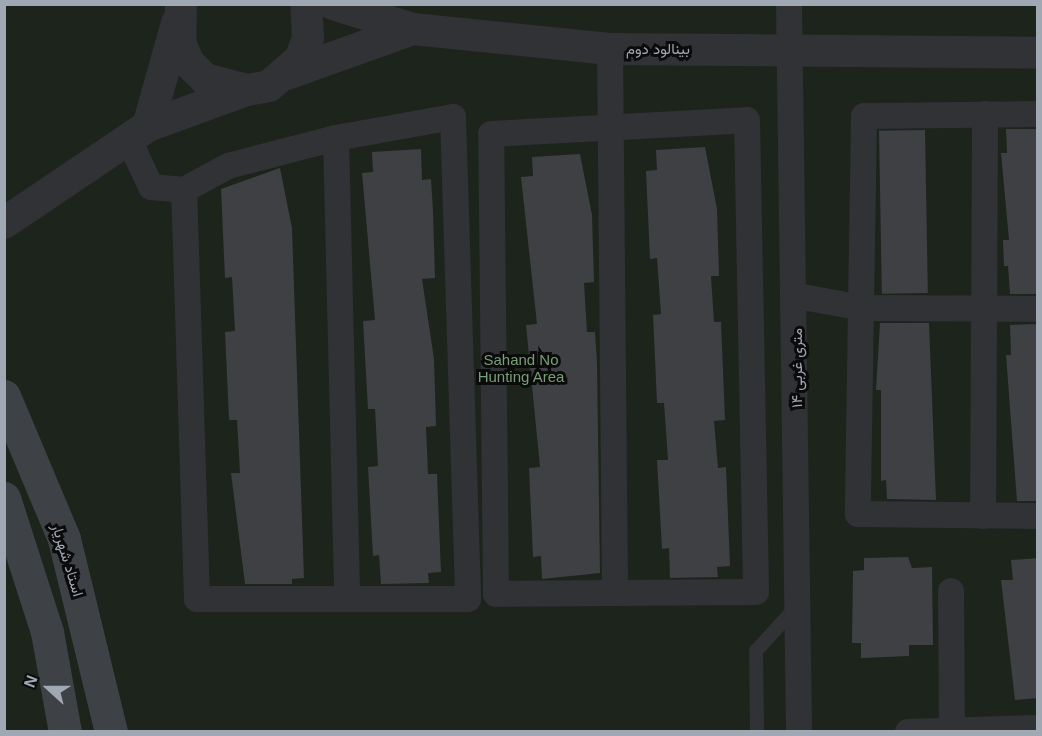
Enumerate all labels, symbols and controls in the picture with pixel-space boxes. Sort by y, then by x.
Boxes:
street label: بینالود دوم [626,40,690,58]
street label: ۱۴ متری غربی [788,328,806,408]
park label: Sahand No Hunting Area [477,350,565,385]
street label: استاد شهریار [48,521,88,599]
north arrow [18,658,78,718]
text: N [21,673,41,690]

